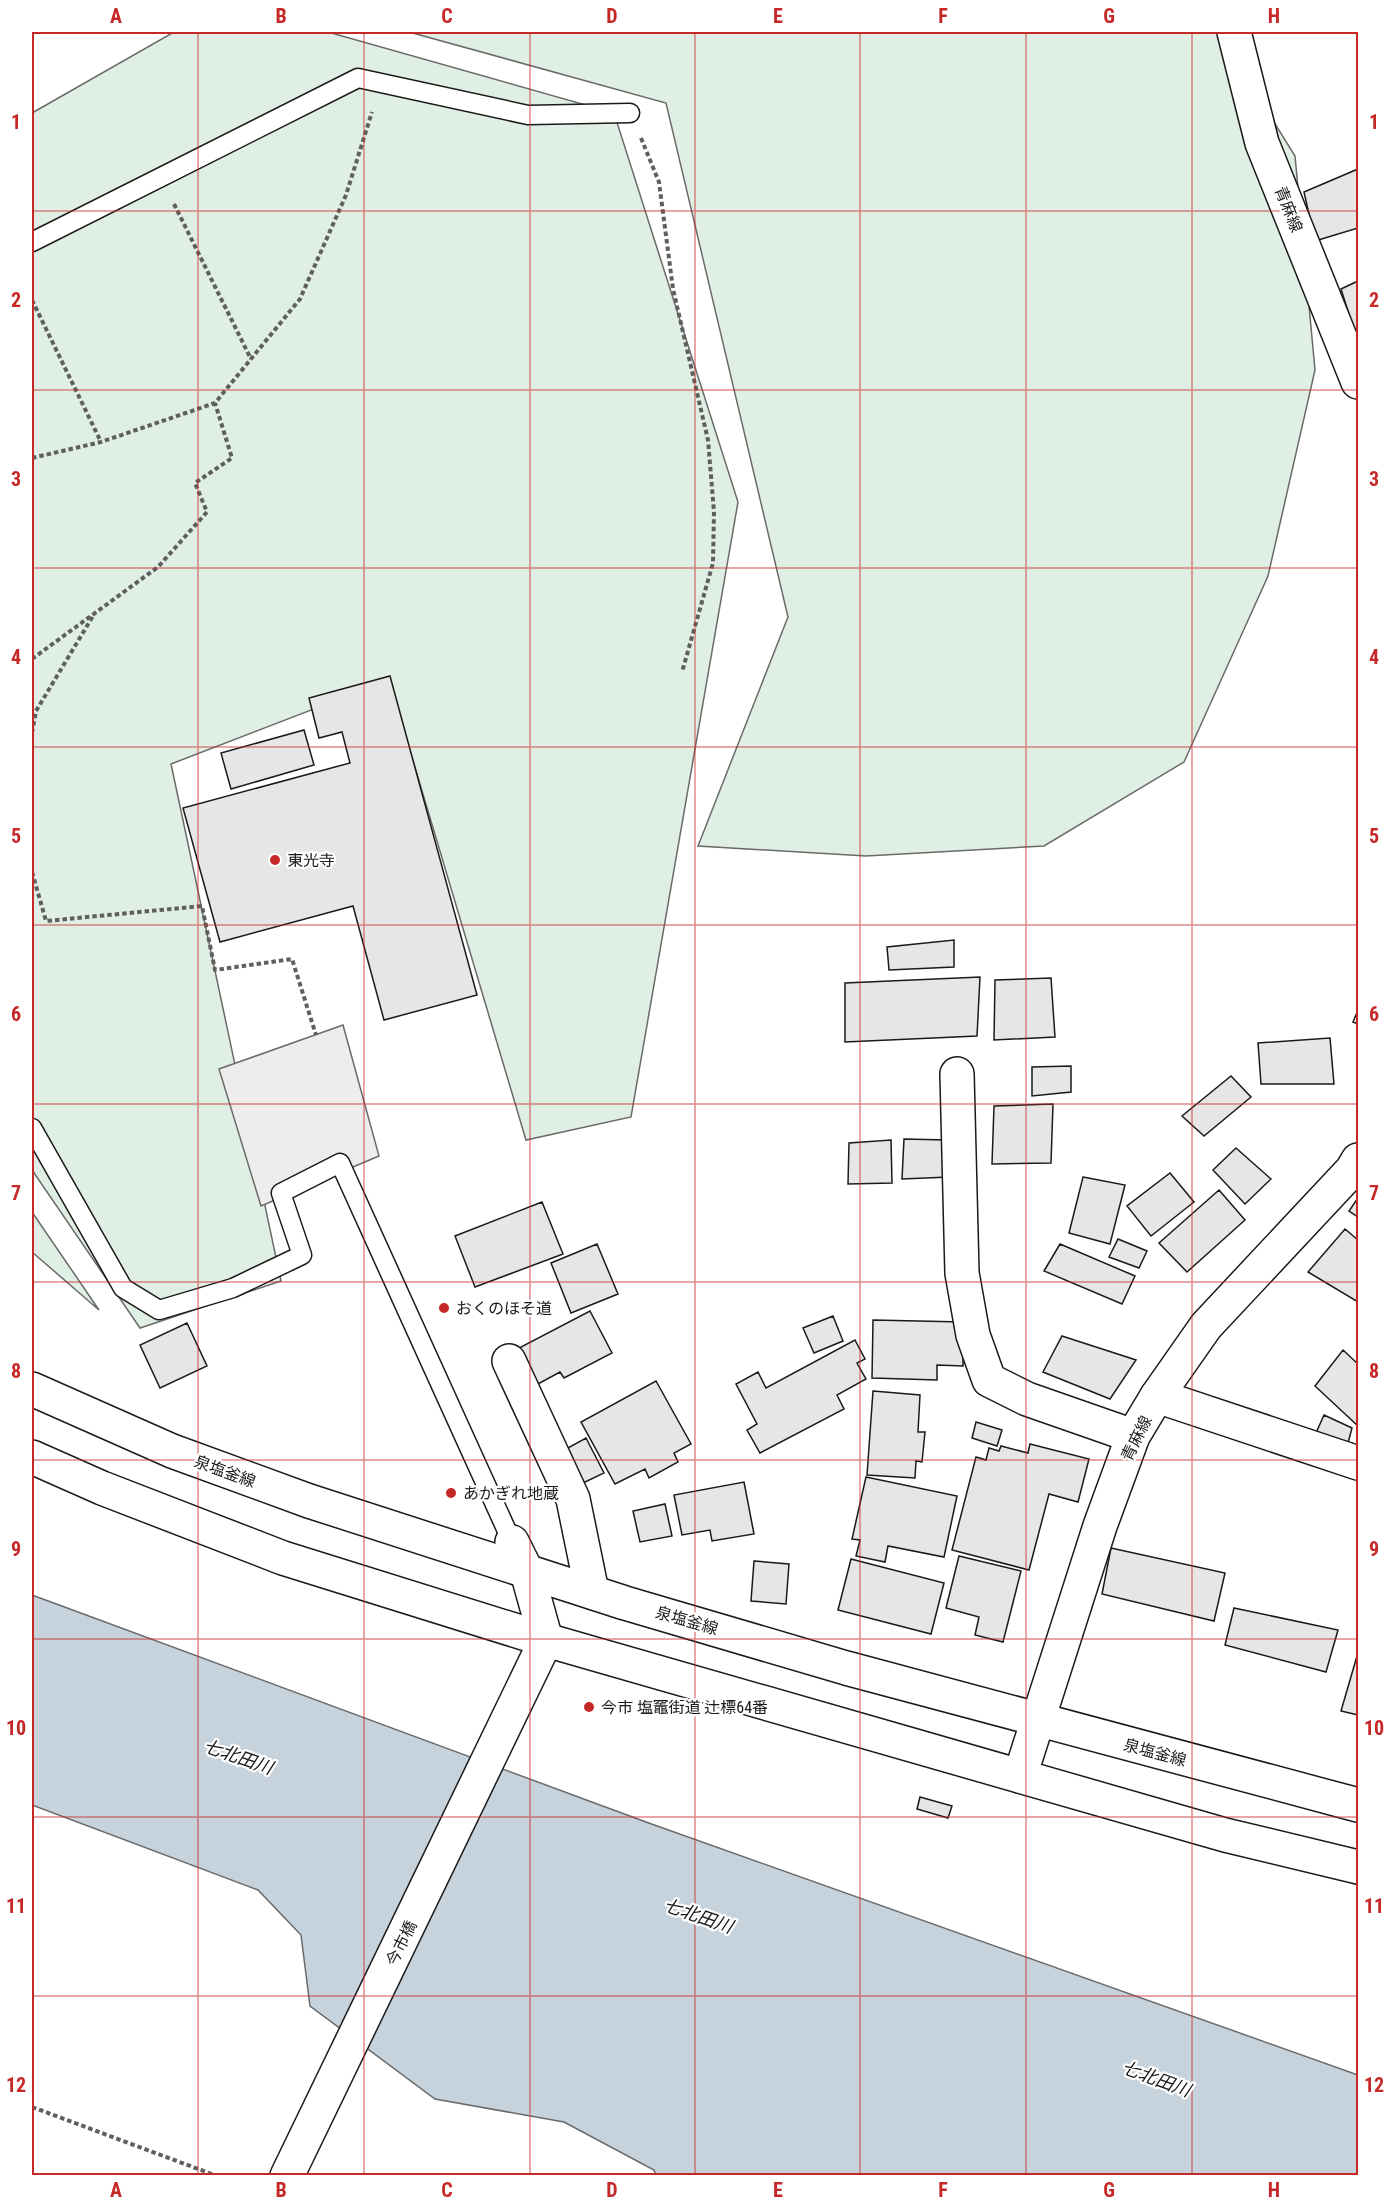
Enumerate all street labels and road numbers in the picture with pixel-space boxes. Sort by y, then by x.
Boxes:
street label: 青麻線 [1271,183,1306,235]
street label: 青麻線 [1117,1412,1156,1464]
street label: 泉塩釜線 [192,1452,258,1491]
street label: 泉塩釜線 [653,1603,720,1638]
street label: 泉塩釜線 [1121,1735,1188,1770]
street label: 今市橋 [382,1917,421,1969]

